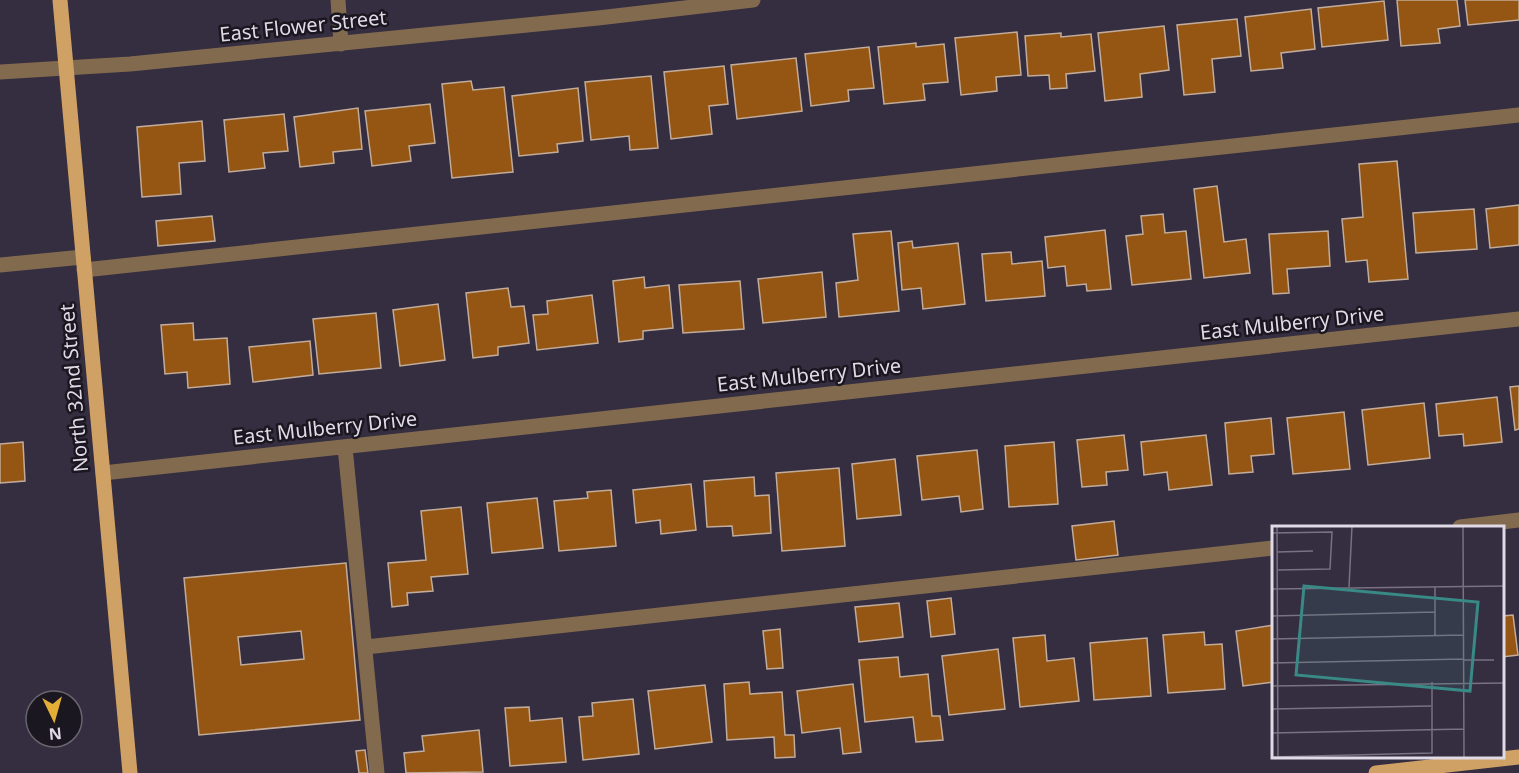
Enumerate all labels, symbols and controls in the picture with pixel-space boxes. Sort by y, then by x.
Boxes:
street label: East Flower Street [218,3,388,48]
street label: East Mulberry Drive [1199,299,1385,346]
street label: North 32nd Street [53,303,94,473]
street label: East Mulberry Drive [716,351,902,398]
street label: East Mulberry Drive [232,404,418,451]
inset map [1272,526,1504,758]
north arrow [24,689,84,749]
text: N [48,722,63,745]

